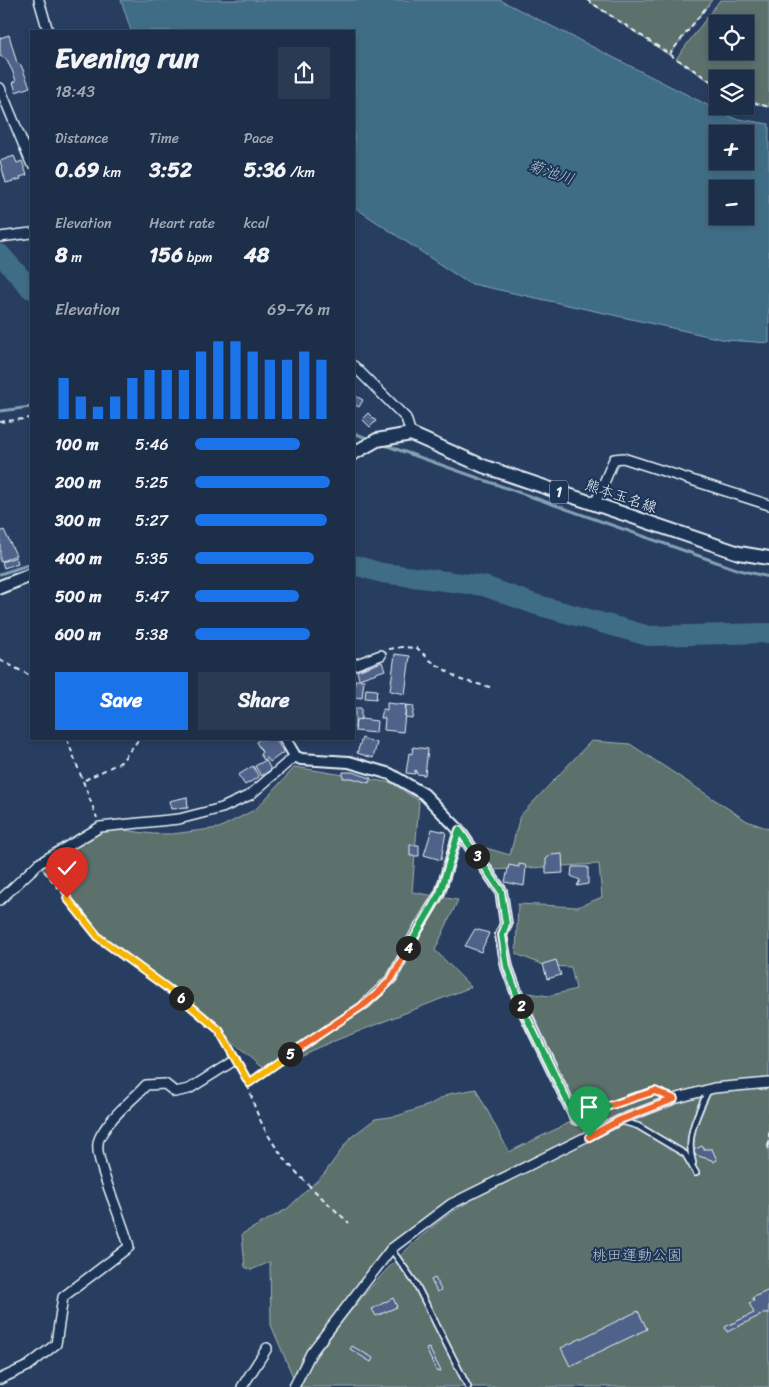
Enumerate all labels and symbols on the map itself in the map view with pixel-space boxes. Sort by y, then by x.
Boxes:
water label: 菊池川 [524,150,578,194]
street label: 熊本玉名線 [581,471,661,521]
road number: 1 [550,481,568,504]
pin: 3 [464,844,490,868]
pin [46,847,88,898]
pin: 4 [396,936,420,960]
pin: 6 [168,986,194,1010]
pin: 2 [508,994,534,1018]
pin: 5 [278,1042,302,1066]
pin [568,1086,610,1137]
park label: 桃田運動公園 [592,1242,682,1268]

